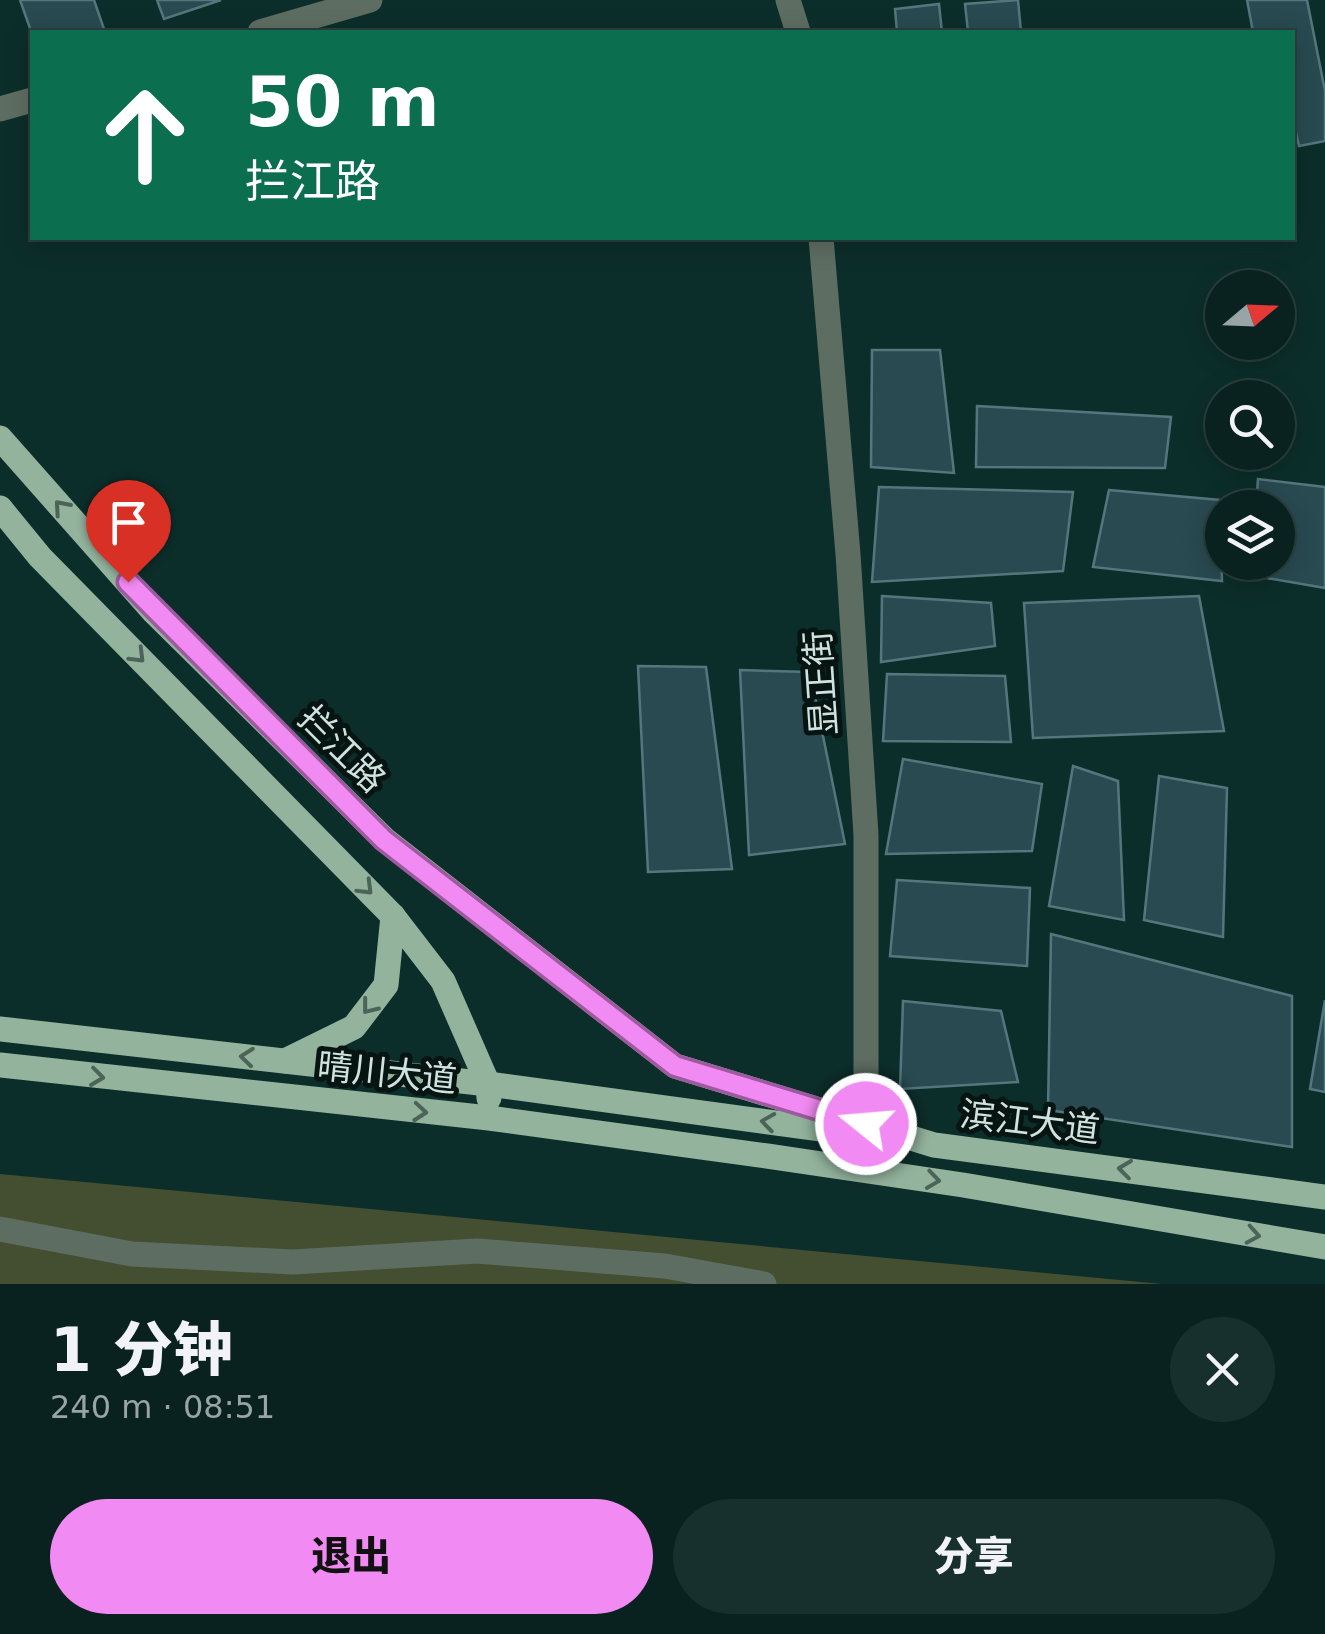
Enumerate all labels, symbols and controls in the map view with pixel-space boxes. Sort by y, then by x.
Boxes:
text: 50 m [245,61,440,143]
icon: ahead [80,70,210,200]
text: 拦江路 [245,155,380,208]
north arrow [1205,270,1295,360]
map controls [1205,270,1295,580]
button: search [1205,380,1295,470]
pin [86,480,171,583]
button: layers [1205,490,1295,580]
icon: arrive [101,495,156,550]
one-way arrow [55,500,73,519]
street label: 显正街 [797,629,845,737]
one-way arrow [126,645,144,663]
street label: 拦江路 [291,698,393,800]
one-way arrow [354,877,372,895]
one-way arrow [363,996,381,1014]
street label: 晴川大道 [315,1046,459,1100]
one-way arrow [238,1047,254,1068]
one-way arrow [89,1066,105,1087]
position arrow [814,1072,918,1176]
street label: 滨江大道 [958,1094,1102,1150]
one-way arrow [412,1100,428,1122]
one-way arrow [760,1113,776,1134]
one-way arrow [1116,1160,1133,1181]
one-way arrow [924,1169,941,1190]
one-way arrow [1245,1224,1261,1245]
text: 1 分钟 [50,1315,233,1385]
button: close [1170,1317,1275,1422]
text: 240 m · 08:51 [50,1388,275,1426]
button: 退出 [50,1499,653,1614]
button: 分享 [673,1499,1275,1614]

